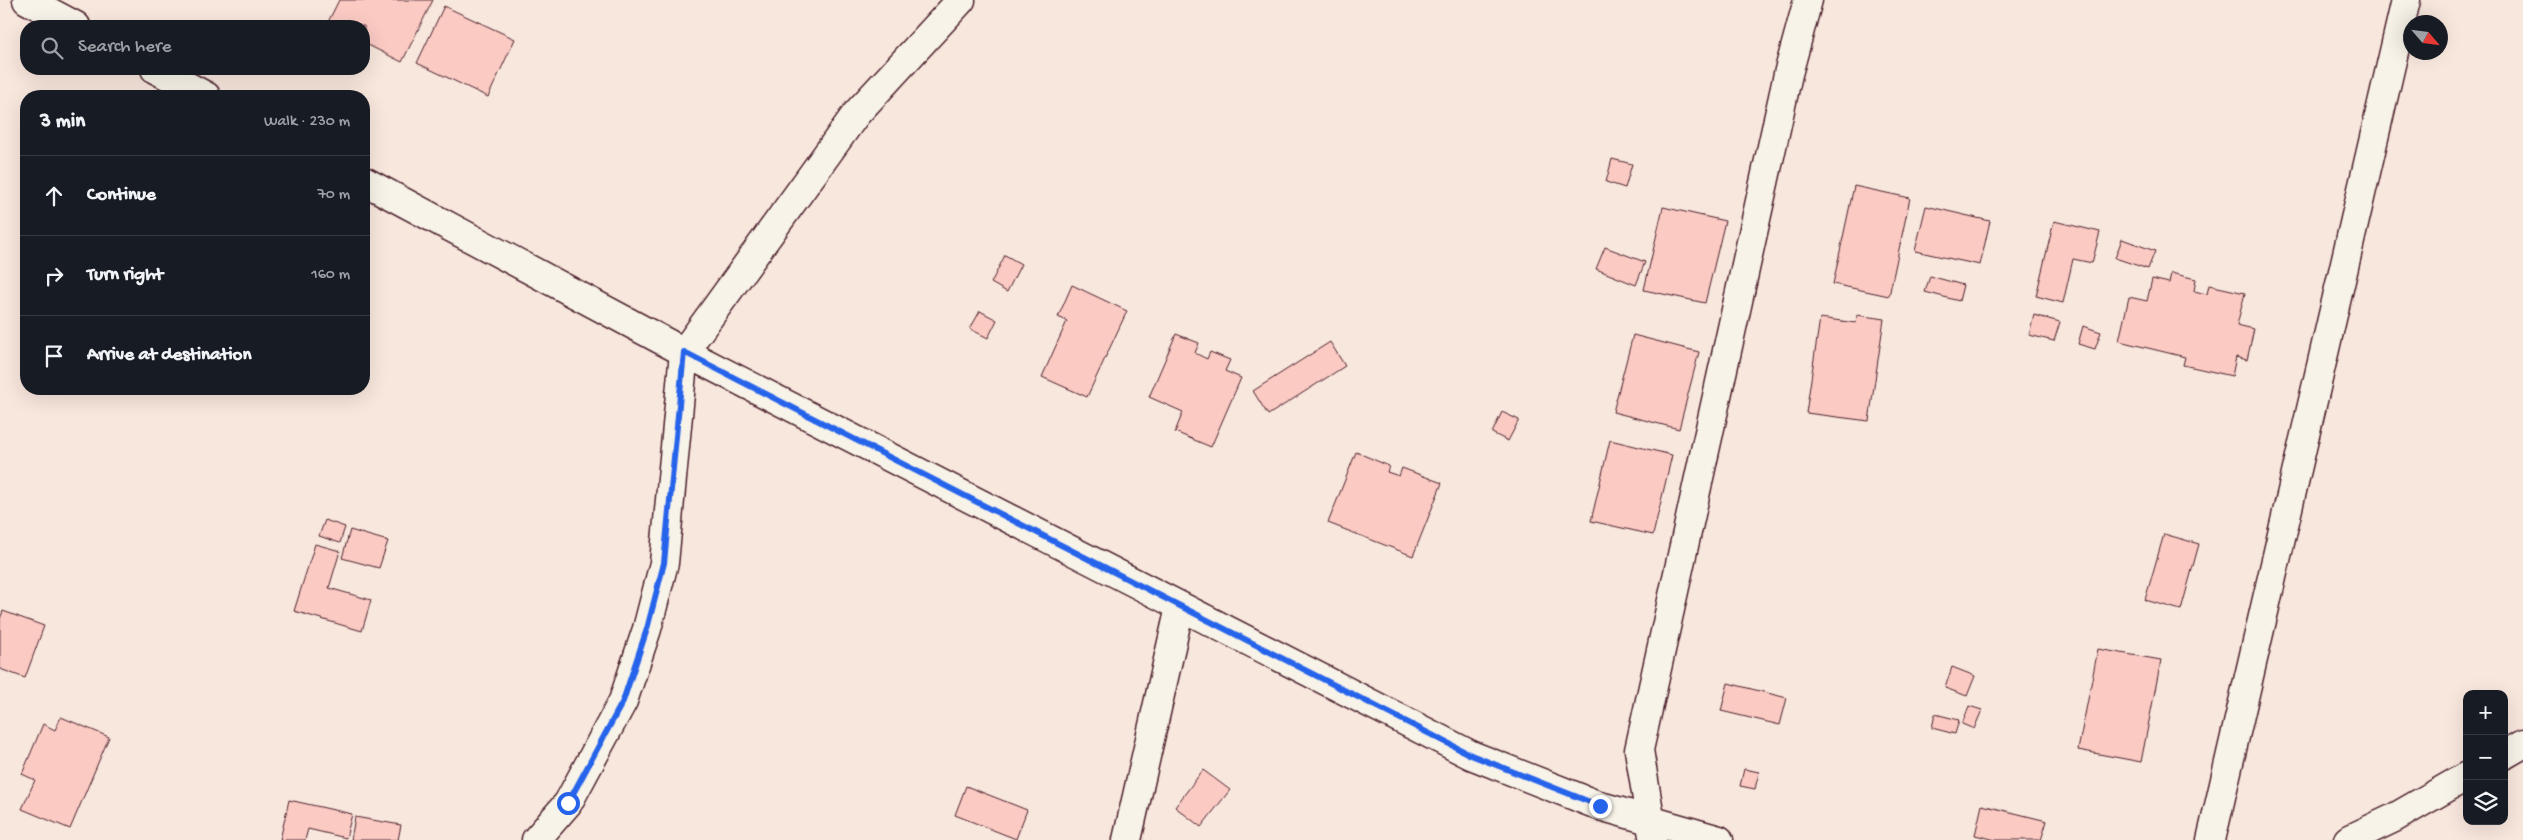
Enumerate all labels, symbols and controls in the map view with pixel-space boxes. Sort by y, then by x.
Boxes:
north arrow [2403,15,2448,60]
search box [20,20,370,75]
icon: search [38,34,66,62]
text: Search here [78,36,172,59]
text: 3 min [40,110,85,135]
text: Walk · 230 m [264,113,350,132]
icon: ahead [40,182,68,210]
text: Continue [87,184,156,207]
text: 70 m [317,186,350,205]
icon: right [40,262,68,290]
text: Turn right [87,264,163,287]
text: 160 m [311,266,350,285]
icon: arrive [40,342,68,370]
text: Arrive at destination [87,344,251,367]
map controls [2463,690,2508,825]
button: + [2463,690,2508,735]
button: − [2463,735,2508,780]
button: layers [2463,780,2508,825]
route start [557,792,580,815]
route end [1589,795,1612,818]

